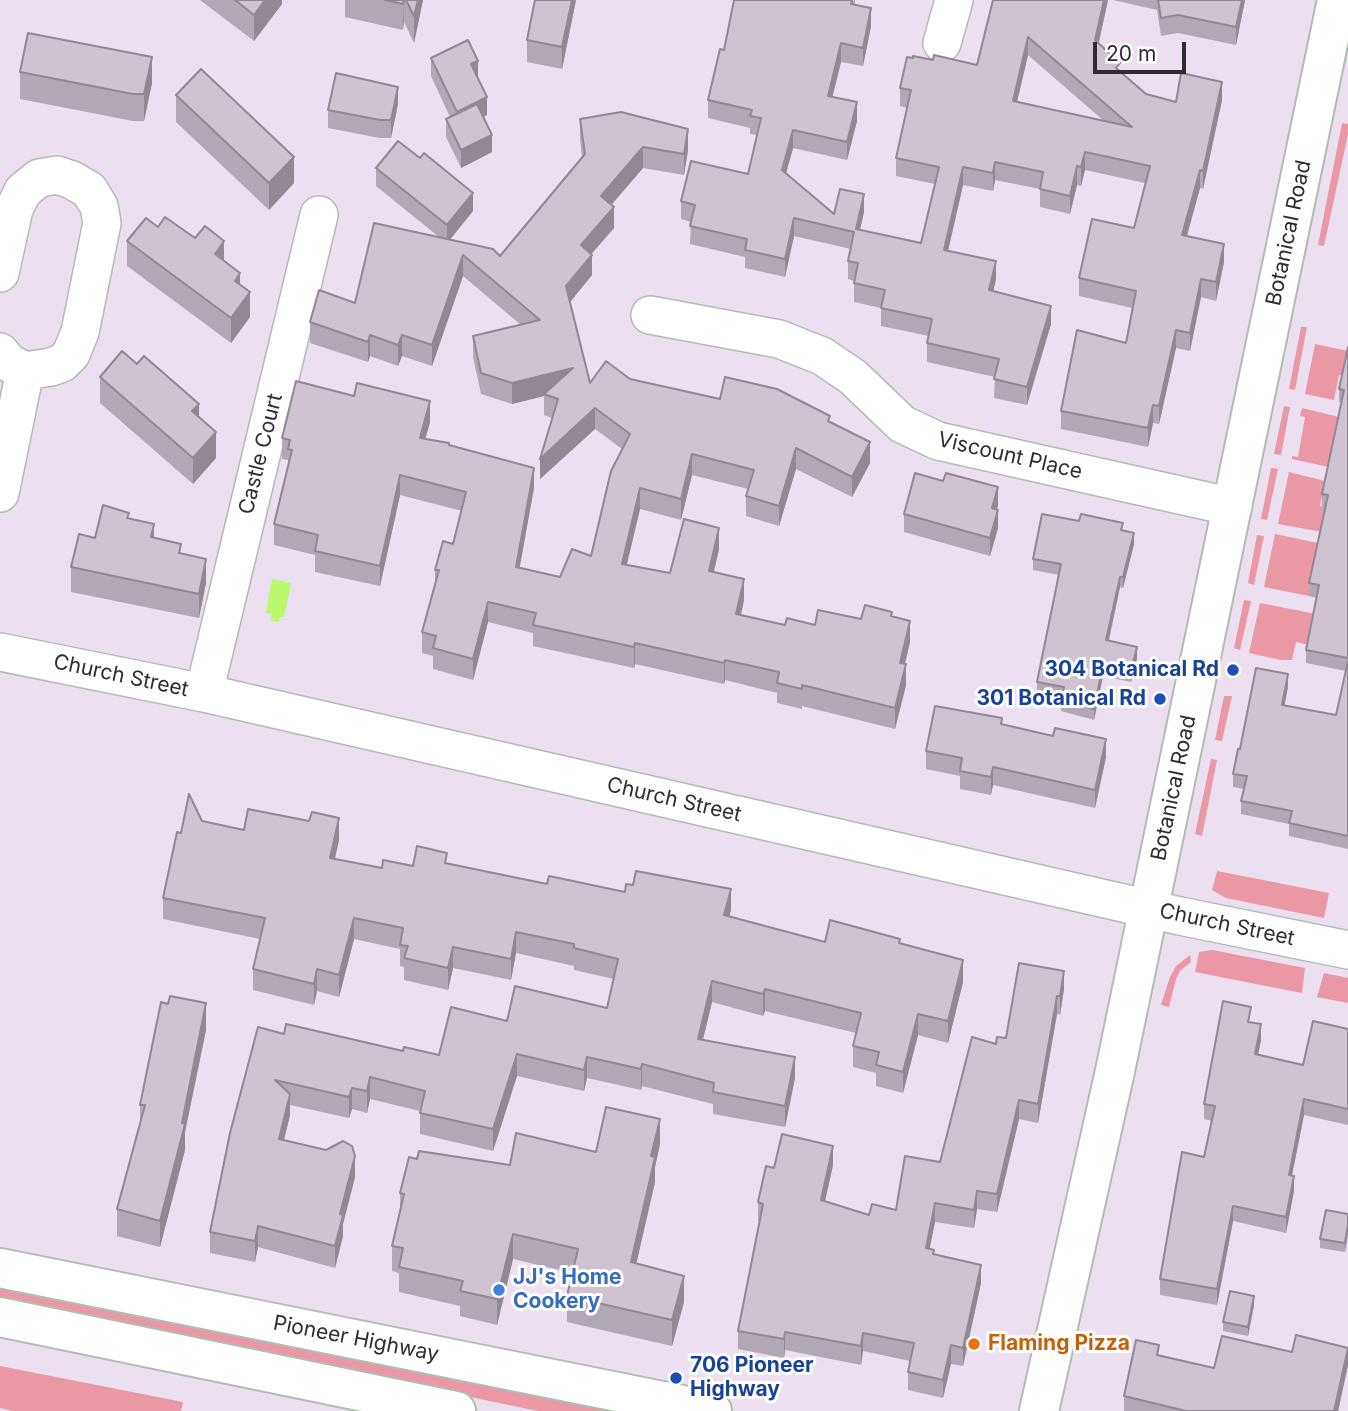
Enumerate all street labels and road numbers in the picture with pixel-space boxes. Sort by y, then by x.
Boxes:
street label: Botanical Road [1261,158,1317,308]
street label: Castle Court [234,391,288,517]
street label: Viscount Place [935,427,1085,485]
street label: Church Street [51,649,191,703]
street label: Botanical Road [1146,713,1202,863]
street label: Church Street [604,772,744,828]
street label: Church Street [1157,898,1297,952]
street label: Pioneer Highway [271,1311,441,1367]

